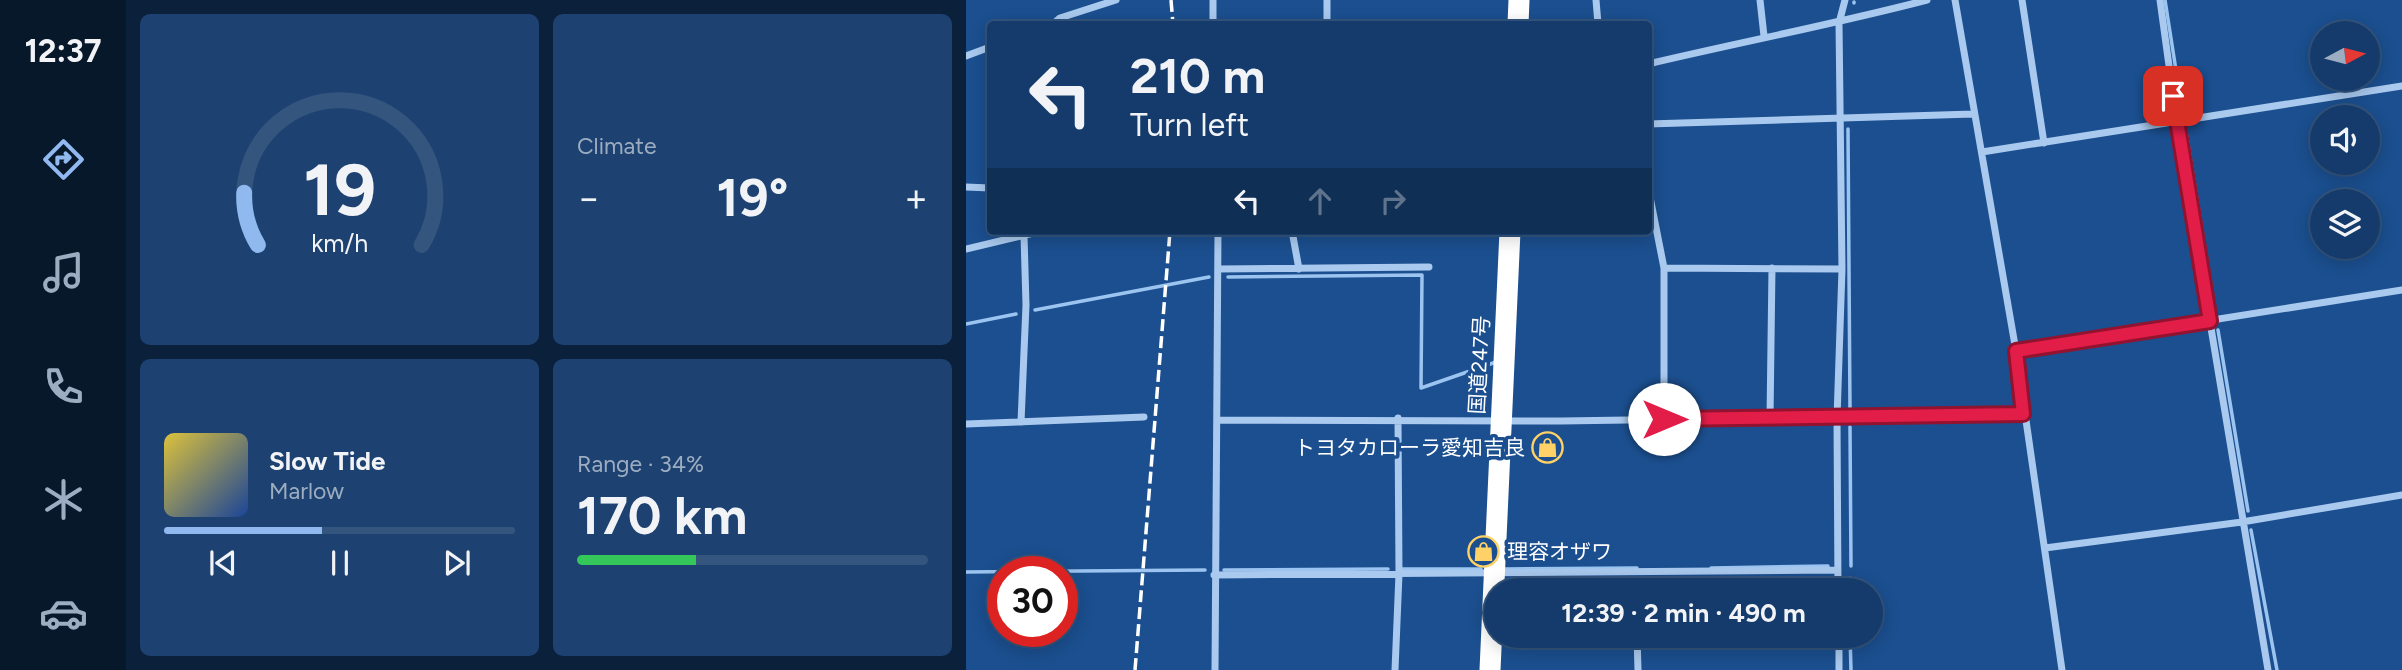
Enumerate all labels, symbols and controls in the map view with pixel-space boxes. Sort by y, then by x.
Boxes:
north arrow [2310,21,2380,91]
map controls [2310,21,2380,259]
text: 12:37 [24,32,102,70]
text: 210 m [1130,46,1265,105]
icon: left [1015,49,1106,140]
pin [2143,66,2203,126]
icon: arrive [2154,77,2192,115]
button: sound [2310,105,2380,175]
text: Turn left [1130,106,1249,144]
text: Climate [577,132,656,160]
icon: directions [39,135,88,184]
text: 19 [303,147,376,234]
text: 19° [717,167,788,229]
text: − [577,175,601,221]
text: + [904,175,928,221]
icon: left [1228,182,1266,220]
icon: ahead [1301,182,1339,220]
icon: right [1374,182,1412,220]
button: layers [2310,189,2380,259]
text: km/h [311,228,368,258]
icon: music [39,248,88,297]
street label: 国道247号 [1464,315,1494,415]
icon: phone [39,362,88,411]
position arrow [1627,382,1701,456]
shop icon: トヨタカローラ愛知吉良 [1531,430,1565,464]
place label: トヨタカローラ愛知吉良 [1294,435,1525,460]
text: Slow Tide [269,445,385,477]
text: Range · 34% [577,450,704,478]
icon: climate [39,475,88,524]
text: Marlow [269,477,344,505]
text: 170 km [577,485,747,547]
shop icon: 理容オザワ [1467,534,1501,568]
place label: 理容オザワ [1507,539,1612,564]
icon: previous [204,544,242,582]
icon: pause [321,544,359,582]
icon: next [438,544,476,582]
speed limit sign: 30 [987,556,1078,647]
icon: car [39,589,88,638]
text: 12:39 · 2 min · 490 m [1561,597,1806,629]

